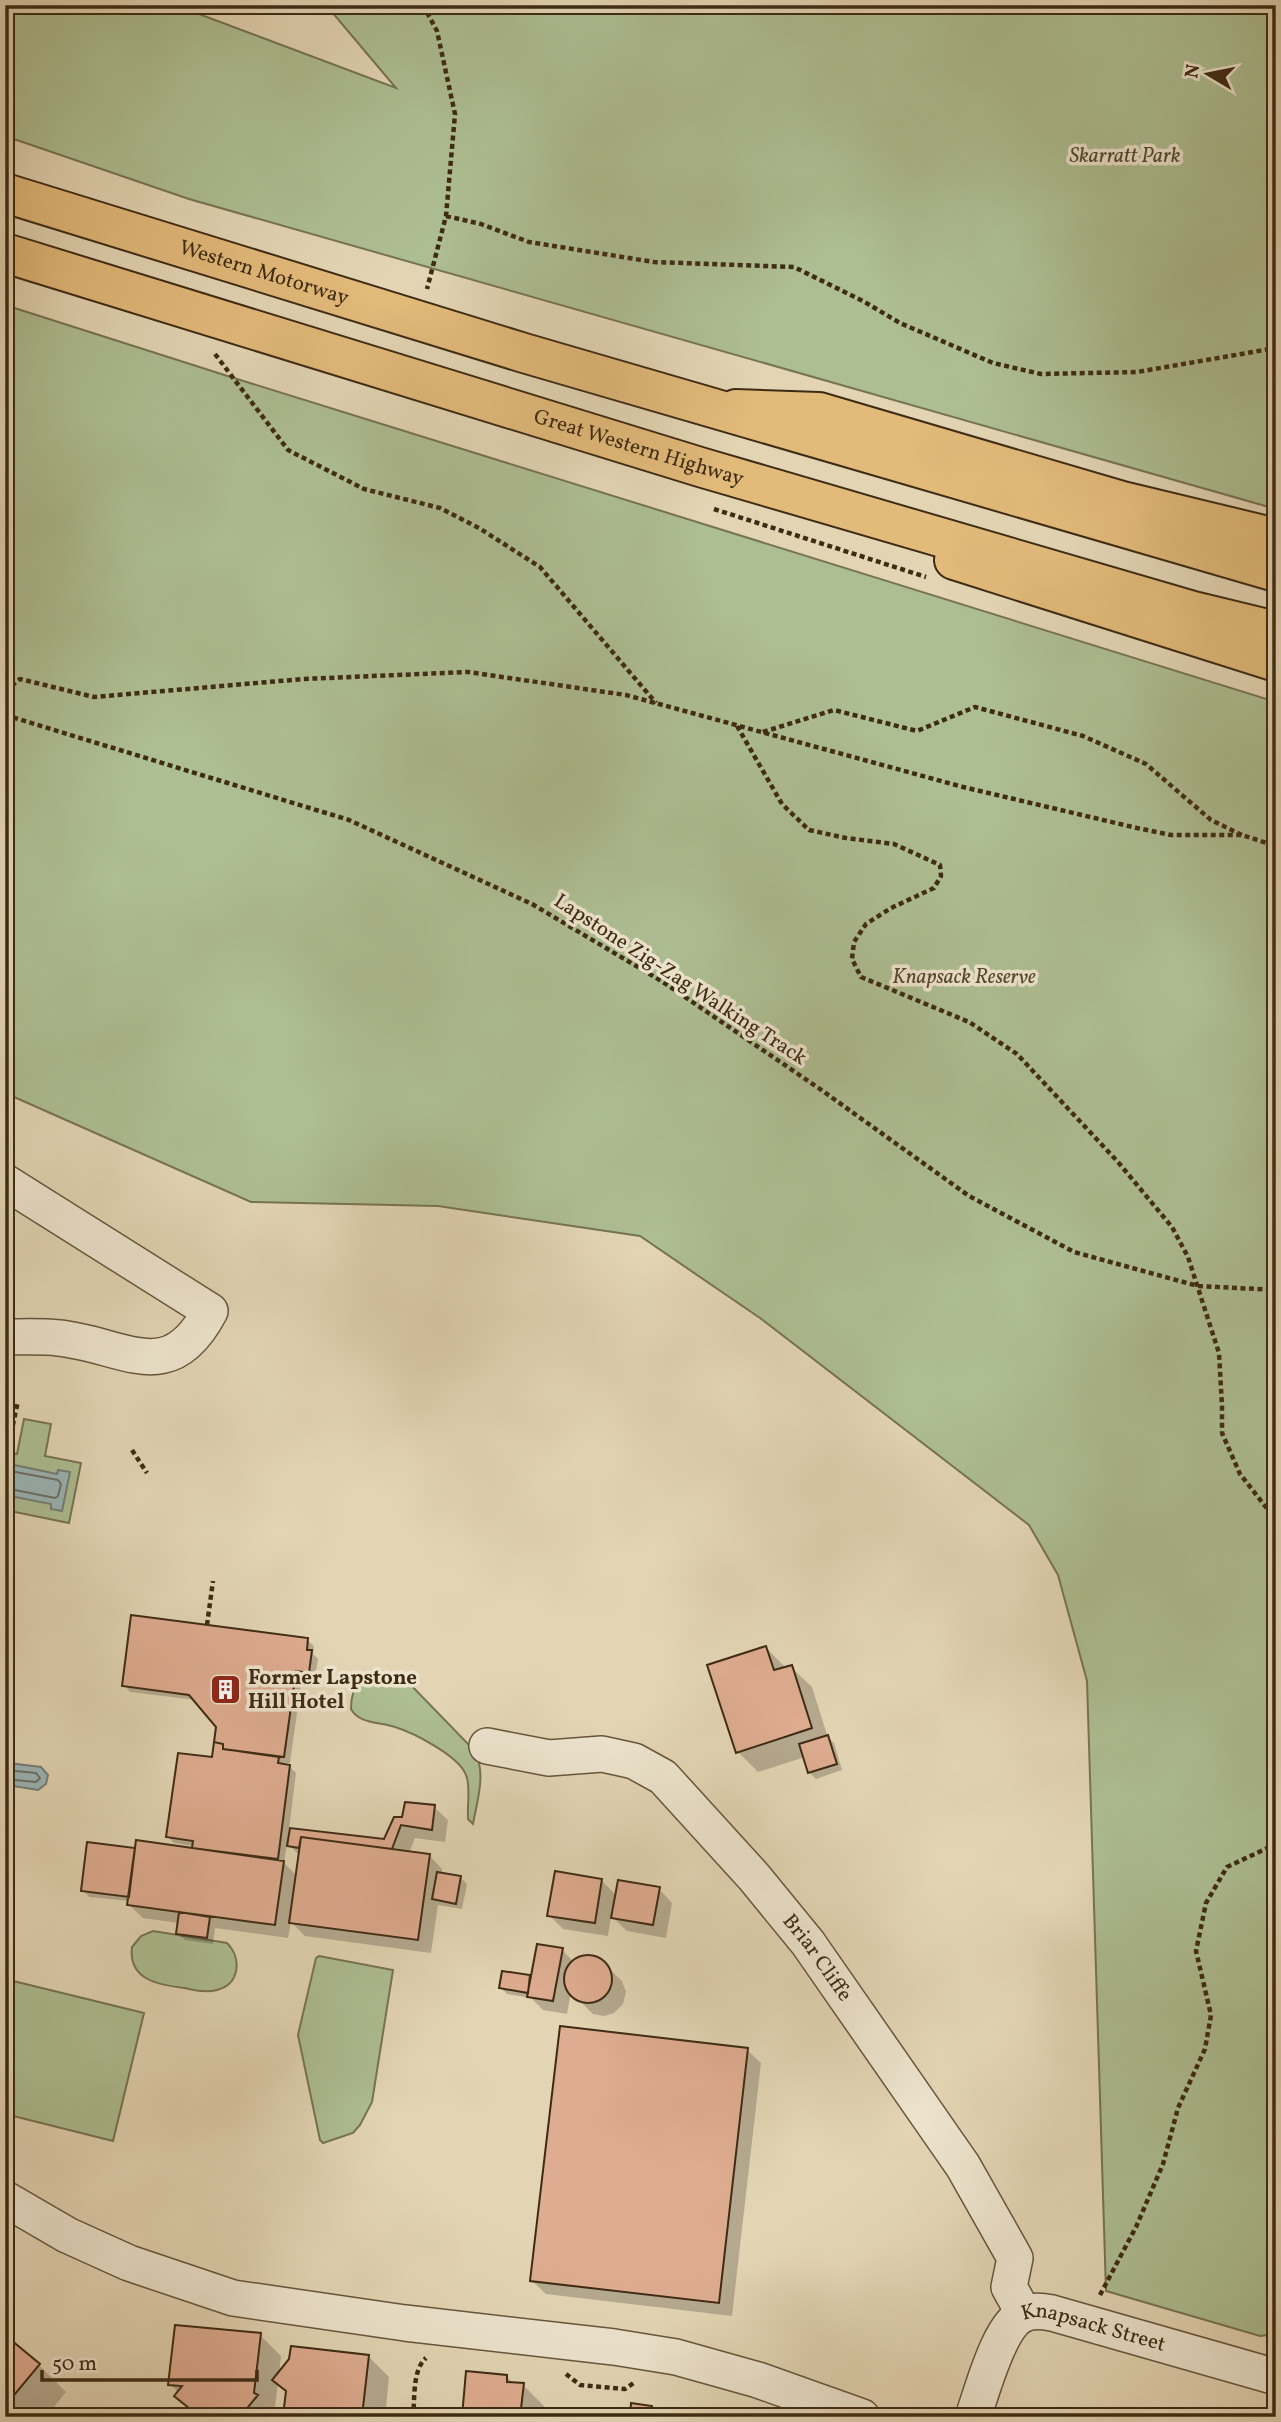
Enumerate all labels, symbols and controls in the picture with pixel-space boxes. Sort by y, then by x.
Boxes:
north arrow [1172,38,1242,108]
text: N [1179,62,1207,80]
park label: Skarratt Park [1069,142,1181,171]
street label: Western Motorway [176,233,353,313]
street label: Great Western Highway [530,402,748,494]
street label: Lapstone Zig-Zag Walking Track [548,887,813,1073]
park label: Knapsack Reserve [892,963,1036,992]
place label: Former Lapstone Hill Hotel [248,1664,417,1717]
building icon: Former Lapstone Hill Hotel [208,1673,242,1707]
street label: Briar Cliffe [775,1908,859,2007]
street label: Knapsack Street [1018,2296,1169,2359]
scale bar [42,2338,257,2382]
text: 50 m [52,2350,97,2379]

